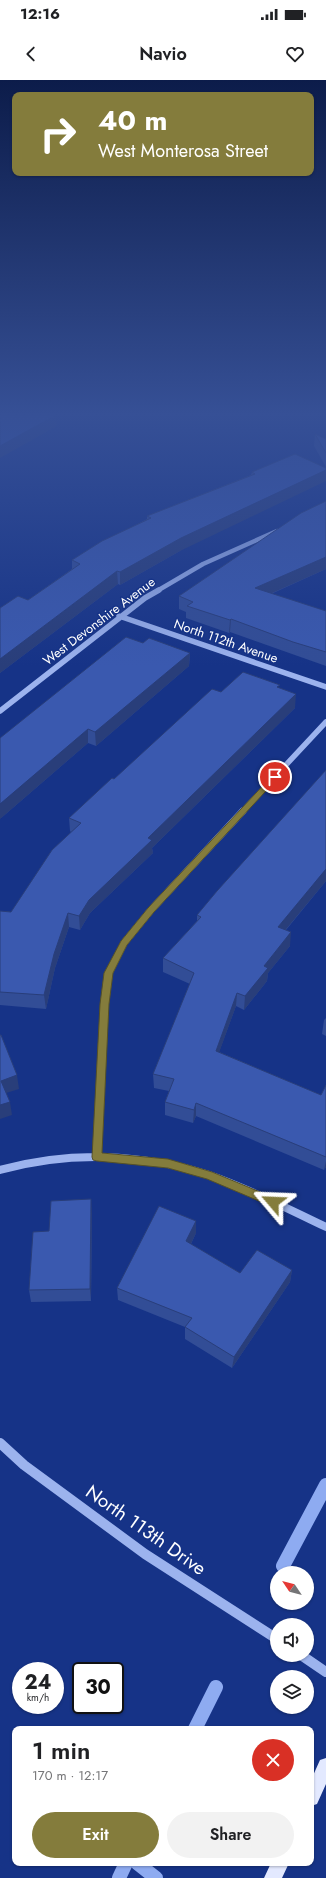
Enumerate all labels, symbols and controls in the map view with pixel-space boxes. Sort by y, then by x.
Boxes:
text: 12:16 [20,3,60,25]
text: Navio [139,41,187,67]
icon: back [20,43,42,65]
icon: heart [284,43,306,65]
text: 40 m [98,100,167,141]
icon: right [32,108,84,160]
text: West Monterosa Street [98,138,268,164]
street label: West Devonshire Avenue [39,572,159,670]
street label: North 112th Avenue [171,614,281,668]
pin [258,760,292,794]
icon: arrive [264,766,286,788]
position arrow [252,1181,294,1223]
street label: North 113th Drive [80,1478,212,1582]
north arrow [270,1566,314,1610]
map controls [270,1566,314,1714]
button: sound [270,1618,314,1662]
speed limit sign: 30 [72,1662,124,1714]
text: 24 [24,1668,52,1697]
button: layers [270,1670,314,1714]
text: km/h [27,1690,49,1705]
text: 1 min [32,1733,90,1768]
button: close [252,1739,294,1781]
text: 170 m · 12:17 [32,1766,108,1785]
button: Exit [32,1812,159,1858]
button: Share [167,1812,294,1858]

